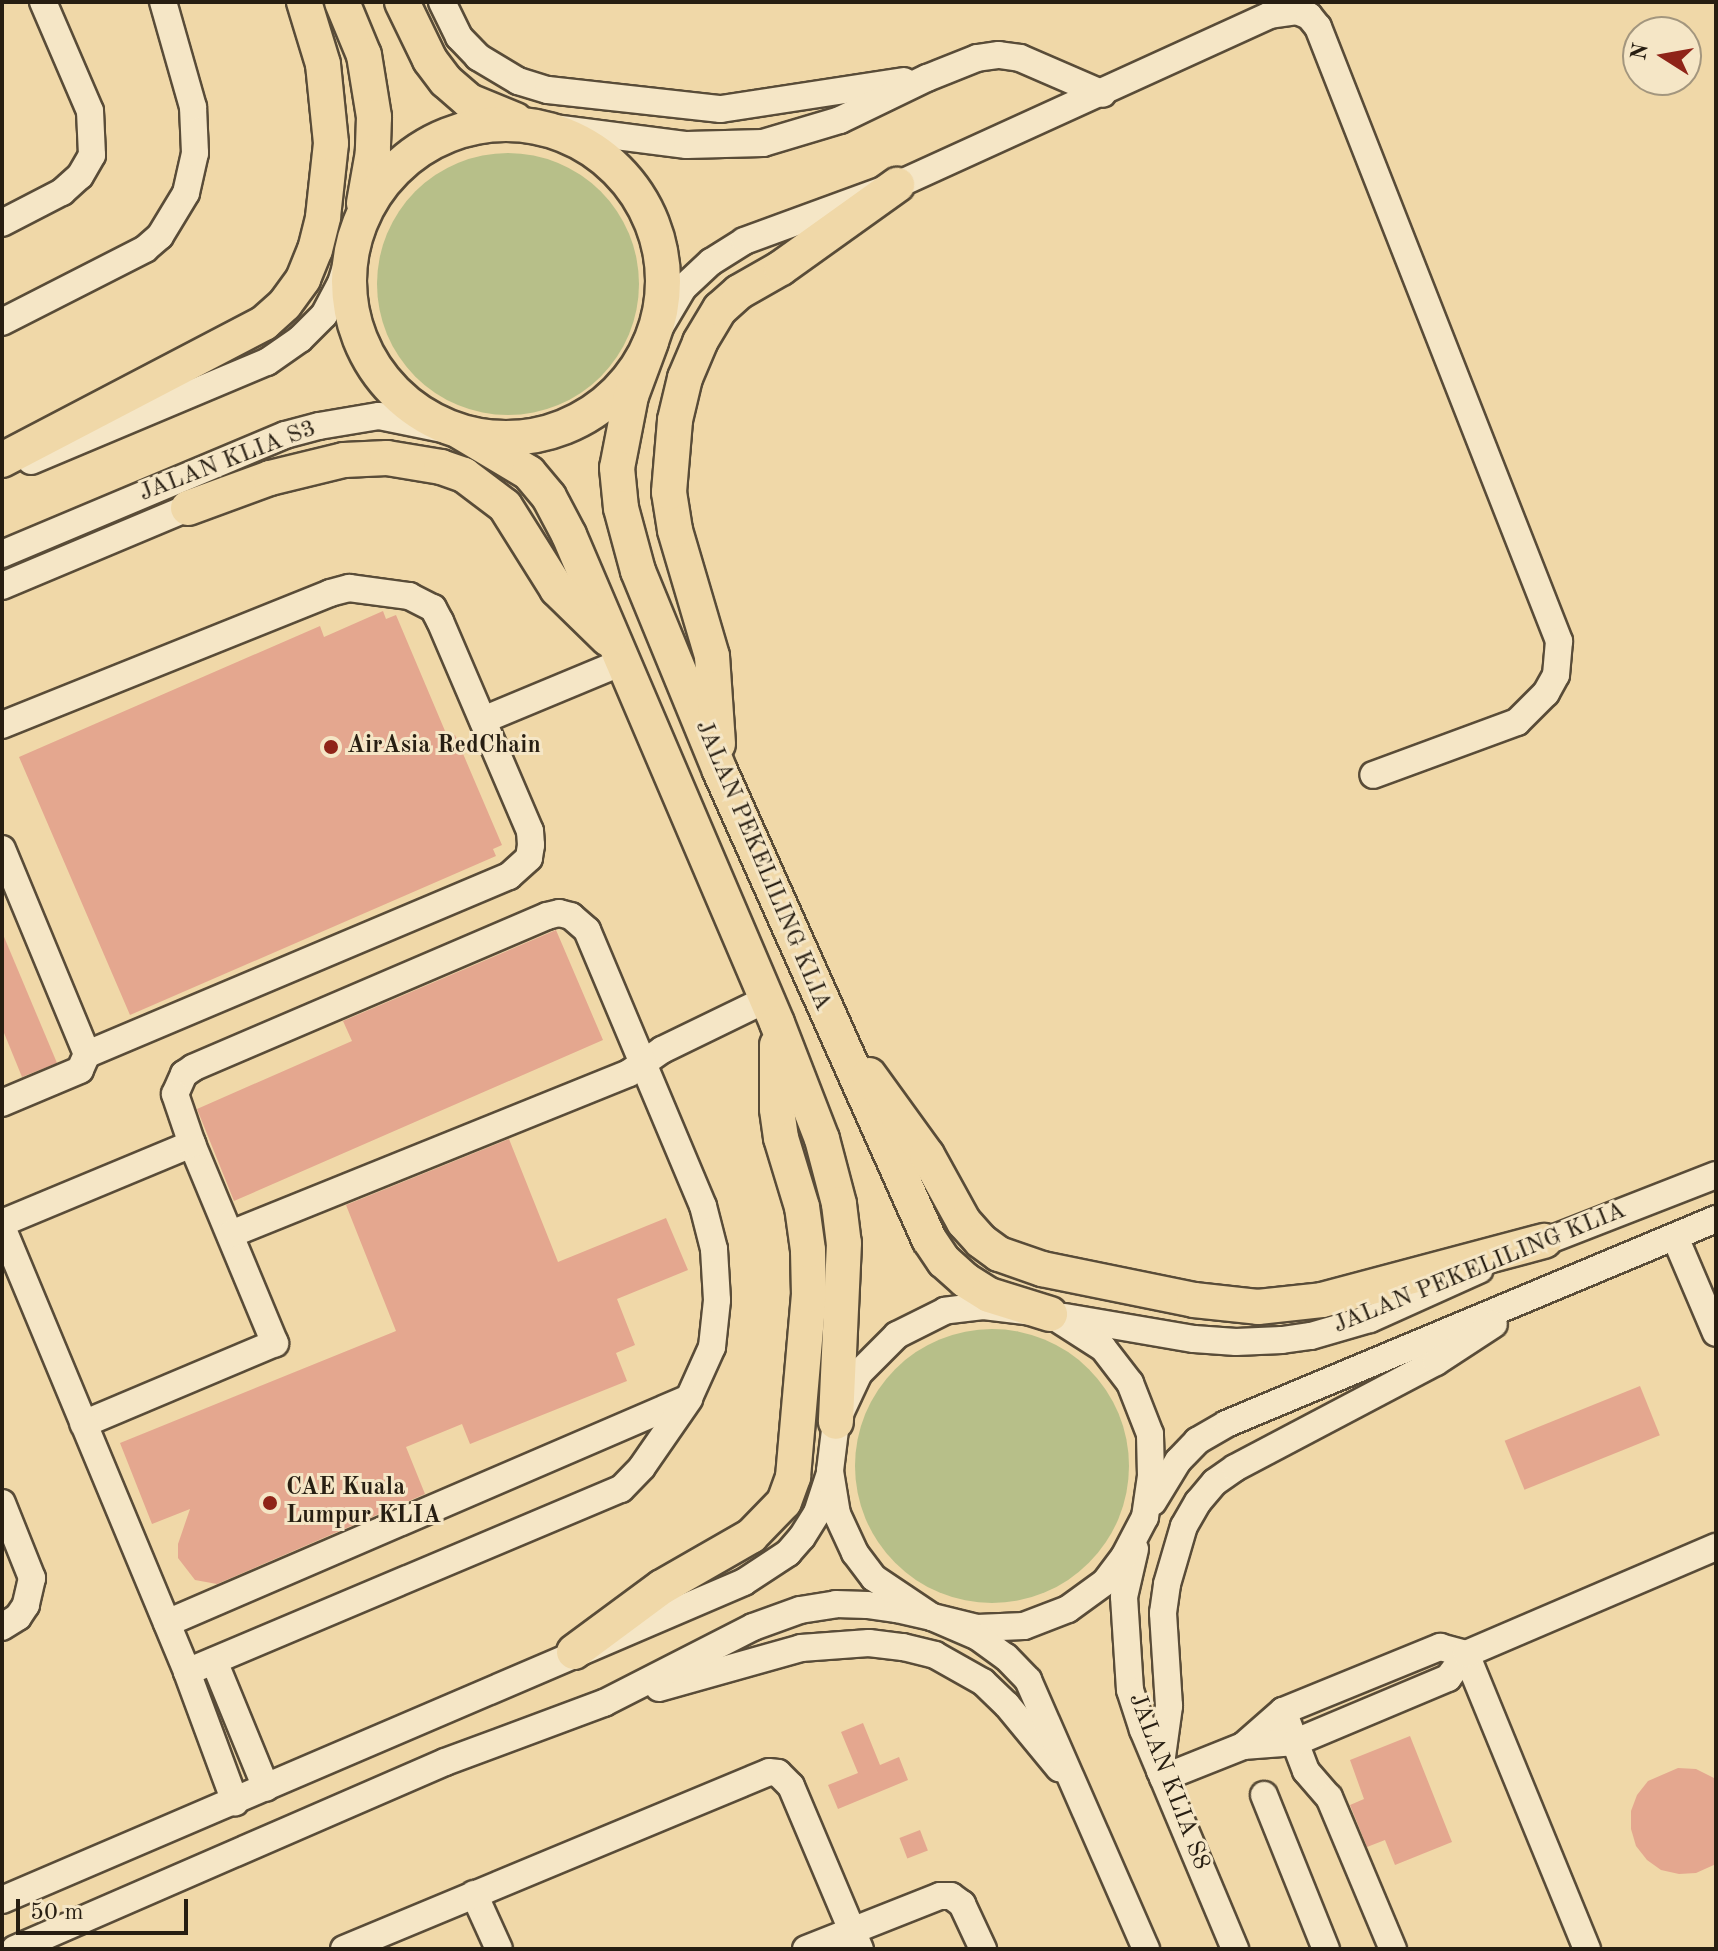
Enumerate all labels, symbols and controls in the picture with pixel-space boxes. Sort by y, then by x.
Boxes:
north arrow [1622,16,1702,96]
text: N [1628,41,1653,62]
street label: JALAN KLIA S3 [136,415,320,509]
street label: JALAN PEKELILING KLIA [688,717,836,1015]
place label: AirAsia RedChain [347,733,541,761]
marker: AirAsia RedChain [322,738,340,756]
street label: JALAN PEKELILING KLIA [1330,1197,1630,1341]
place label: CAE Kuala Lumpur KLIA [286,1475,441,1531]
marker: CAE Kuala Lumpur KLIA [261,1494,279,1512]
street label: JALAN KLIA S8 [1121,1690,1215,1874]
scale bar [20,1883,192,1933]
text: 50 m [30,1901,84,1925]

